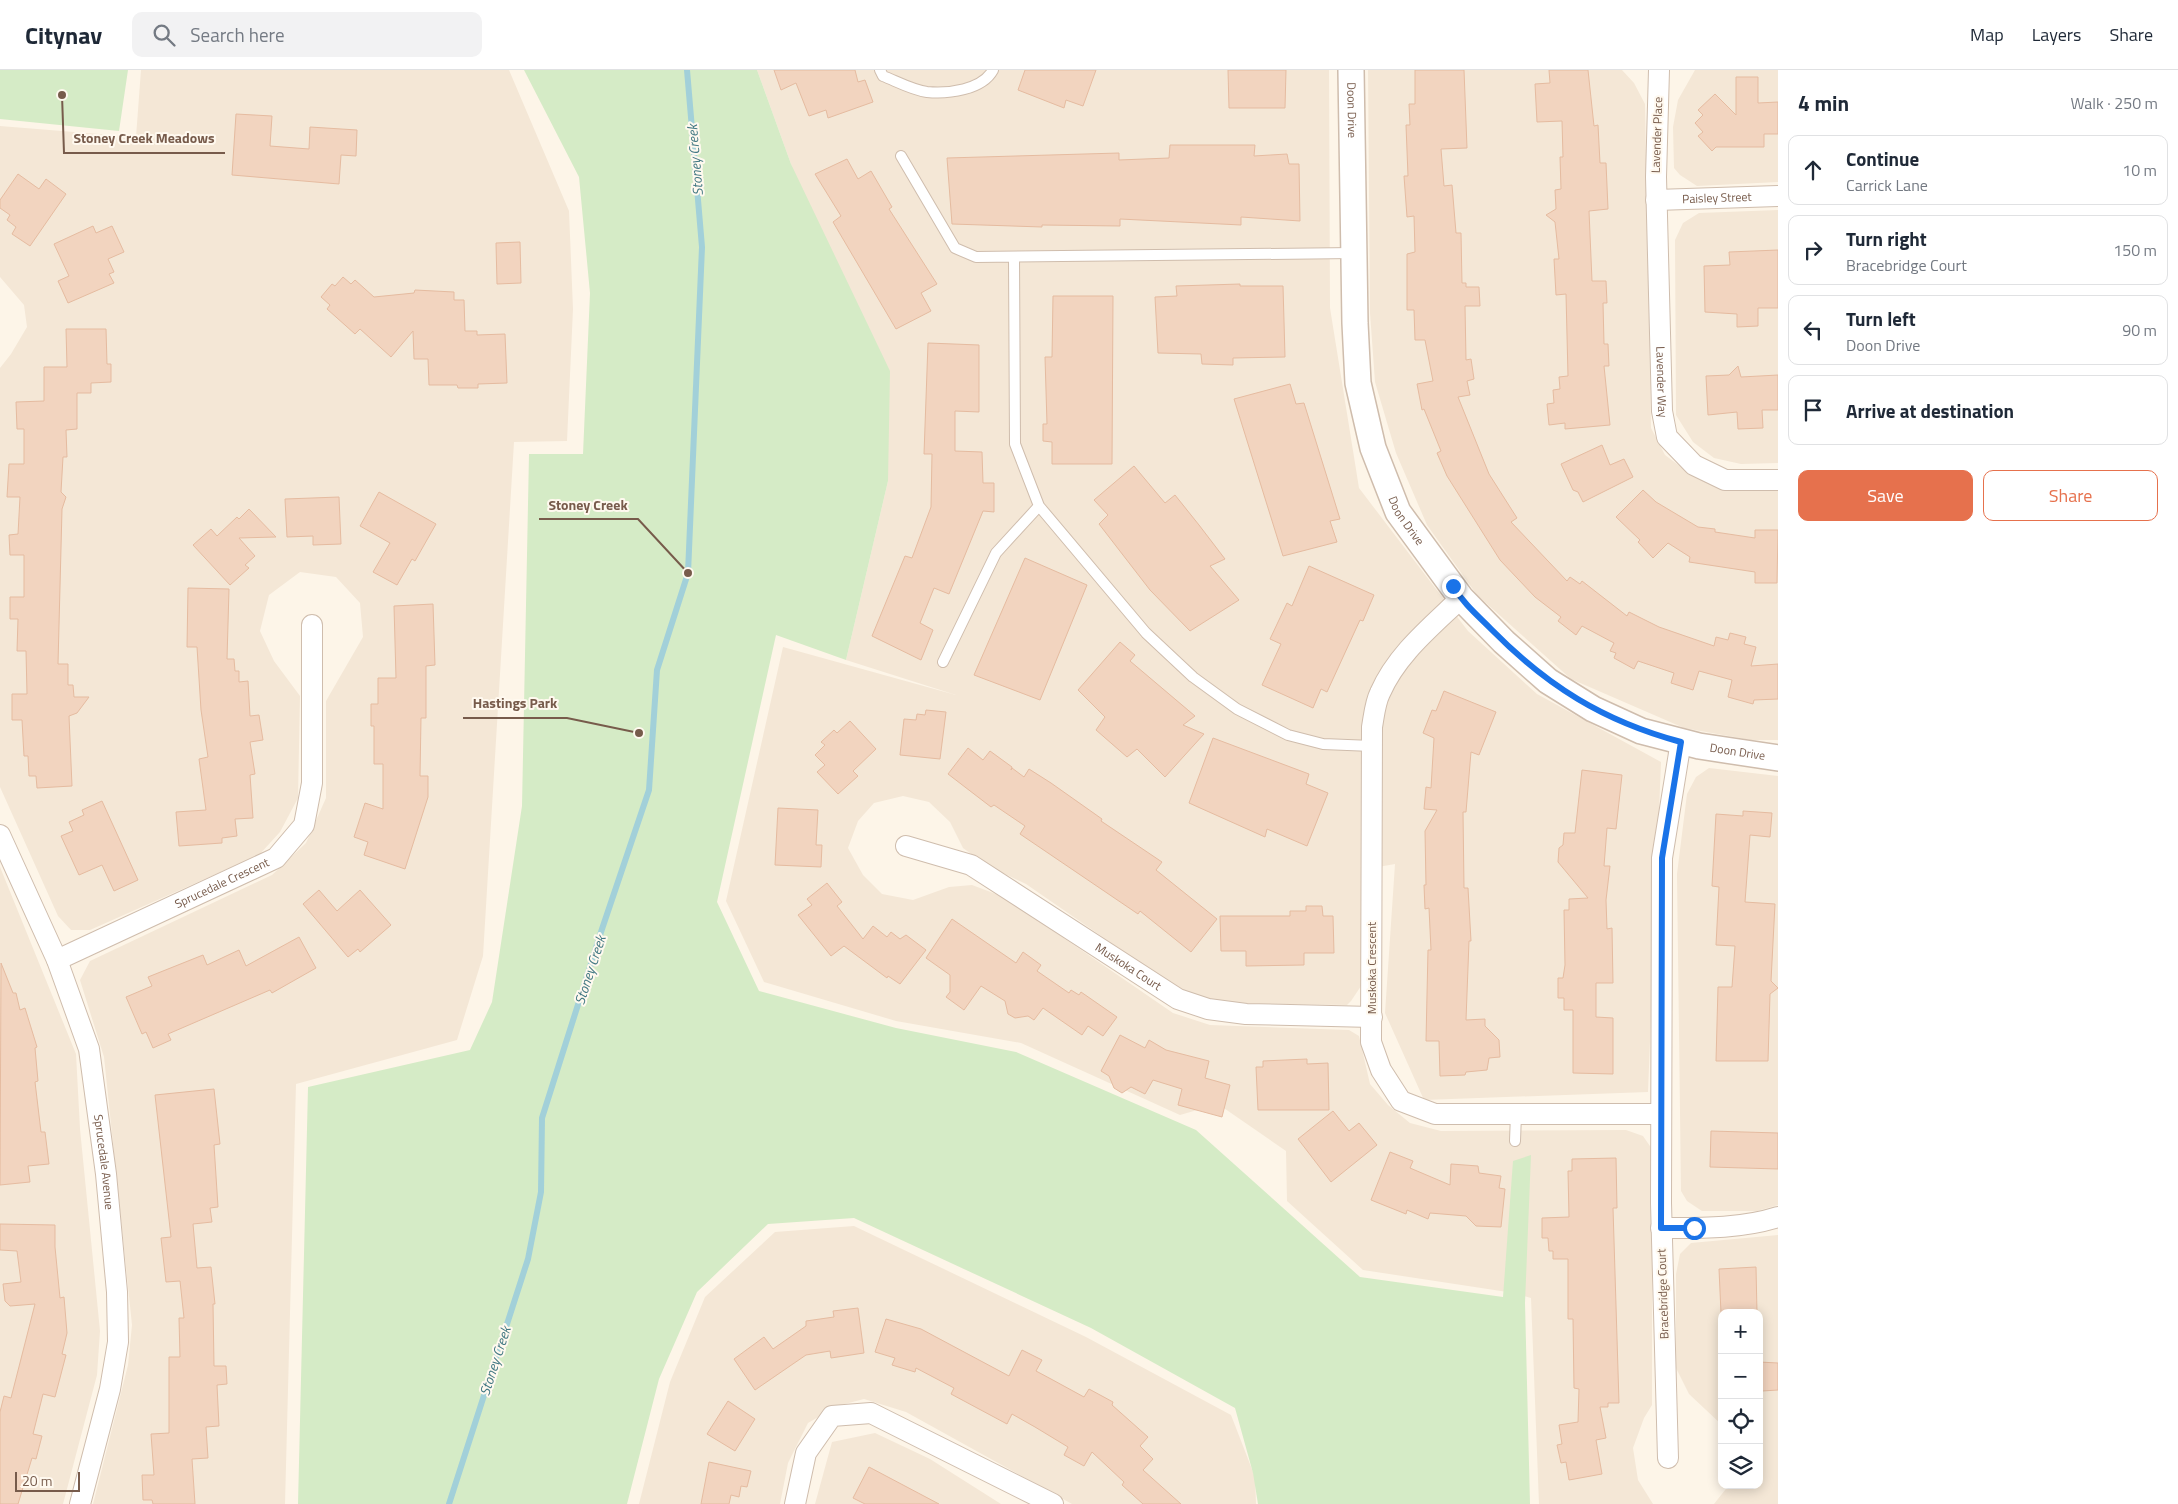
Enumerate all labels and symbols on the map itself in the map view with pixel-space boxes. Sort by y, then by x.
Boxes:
street label: Doon Drive [1342,82,1362,138]
street label: Lavender Place [1646,97,1667,173]
water label: Stoney Creek [681,122,708,197]
callout: Stoney Creek Meadows [64,124,225,153]
text: Stoney Creek Meadows [73,127,215,148]
street label: Paisley Street [1682,187,1753,208]
street label: Lavender Way [1651,346,1673,419]
callout: Stoney Creek [539,490,638,519]
street label: Doon Drive [1384,493,1429,549]
text: Stoney Creek [548,494,628,515]
route end [1442,575,1465,598]
callout: Hastings Park [463,689,567,718]
text: Hastings Park [473,692,558,713]
street label: Doon Drive [1708,738,1766,765]
street label: Sprucedale Crescent [171,852,273,913]
street label: Muskoka Crescent [1362,921,1381,1014]
water label: Stoney Creek [568,931,611,1007]
street label: Muskoka Court [1091,938,1166,995]
street label: Sprucedale Avenue [89,1113,119,1211]
route start [1683,1217,1706,1240]
street label: Bracebridge Court [1651,1248,1674,1340]
water label: Stoney Creek [473,1322,516,1398]
scale bar [15,1469,80,1492]

